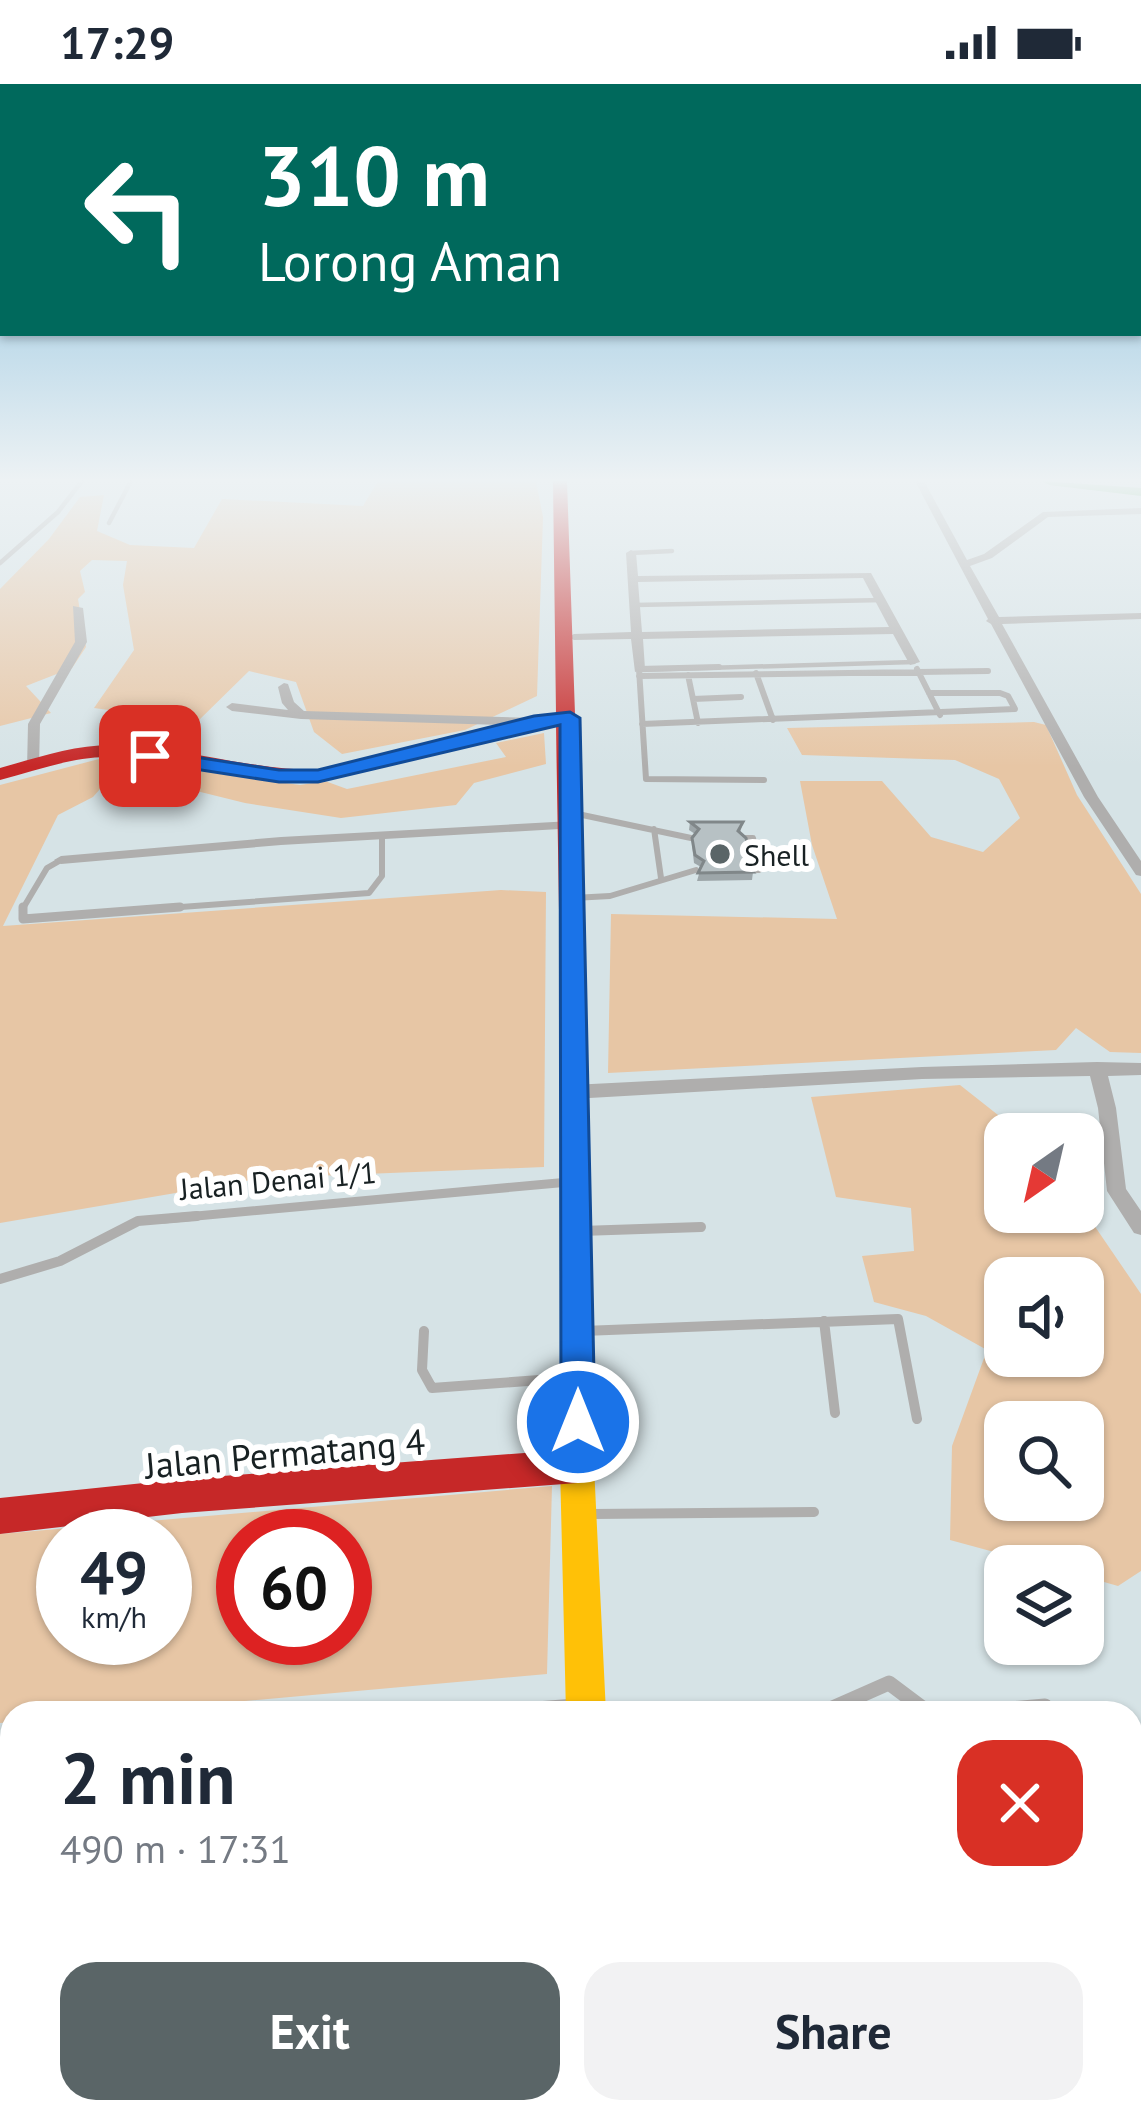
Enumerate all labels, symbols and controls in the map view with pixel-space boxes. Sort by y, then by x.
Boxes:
text: 17:29 [60,13,174,71]
text: 310 m [258,120,490,229]
icon: left [60,132,216,288]
text: Lorong Aman [258,226,562,296]
pin [99,705,201,807]
icon: arrive [117,723,183,789]
place label: Shell [744,835,809,874]
marker: Shell [707,841,733,867]
north arrow [984,1113,1104,1233]
map controls [984,1113,1104,1665]
street label: Jalan Denai 1/1 [176,1152,378,1208]
button: sound [984,1257,1104,1377]
position arrow [515,1359,641,1485]
button: search [984,1401,1104,1521]
street label: Jalan Permatang 4 [141,1417,427,1489]
speed limit sign: 60 [216,1509,372,1665]
text: 49 [80,1533,148,1611]
button: layers [984,1545,1104,1665]
text: km/h [81,1597,147,1636]
text: 2 min [60,1731,236,1824]
button: close [957,1740,1083,1866]
text: 490 m · 17:31 [60,1823,291,1874]
button: Exit [60,1962,560,2100]
button: Share [584,1962,1083,2100]

